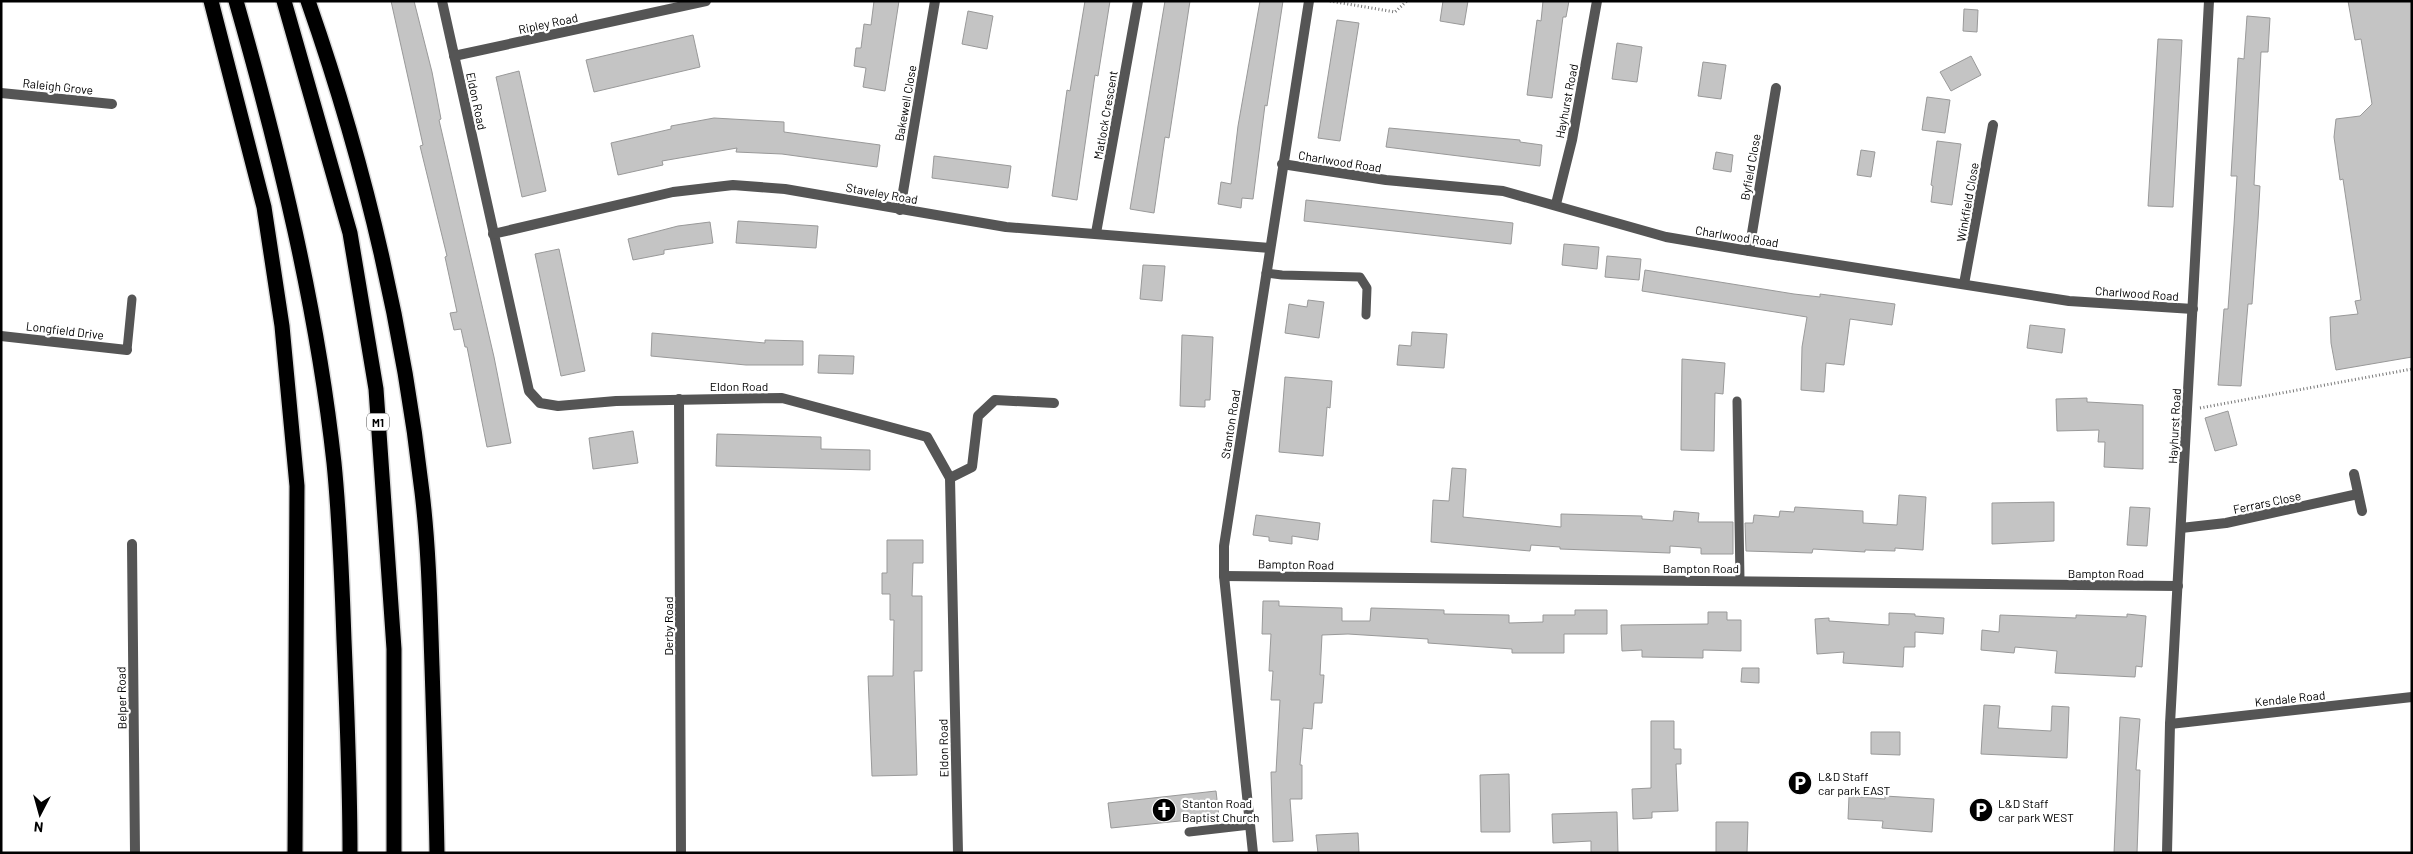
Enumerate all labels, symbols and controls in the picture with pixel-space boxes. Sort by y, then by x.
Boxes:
street label: Ripley Road [517,10,579,36]
street label: Hayhurst Road [1552,62,1580,140]
street label: Bakewell Close [891,64,919,142]
street label: Matlock Crescent [1090,69,1120,161]
street label: Eldon Road [464,71,490,131]
street label: Raleigh Grove [22,75,94,97]
street label: Byfield Close [1737,133,1763,201]
street label: Charlwood Road [1297,148,1383,174]
street label: Winkfield Close [1953,161,1981,243]
street label: Staveley Road [845,180,919,206]
street label: Charlwood Road [1694,223,1780,249]
street label: Charlwood Road [2095,283,2179,303]
street label: Longfield Drive [25,318,105,342]
street label: Eldon Road [710,379,768,393]
street label: Stanton Road [1218,388,1242,460]
street label: Hayhurst Road [2165,388,2183,464]
road number: M1 [367,414,389,431]
street label: Ferrars Close [2232,488,2302,516]
street label: Bampton Road [1258,556,1334,572]
street label: Bampton Road [1663,561,1739,575]
street label: Bampton Road [2068,566,2144,580]
street label: Derby Road [661,596,675,656]
street label: Belper Road [113,666,129,730]
street label: Kendale Road [2254,687,2326,709]
street label: Eldon Road [935,719,951,777]
place label: L&D Staff car park EAST [1818,769,1891,797]
parking icon: L&D Staff car park EAST [1787,770,1813,796]
north arrow [15,789,65,839]
place label: Stanton Road Baptist Church [1182,796,1259,824]
place label: L&D Staff car park WEST [1998,796,2074,824]
church icon: Stanton Road Baptist Church [1151,797,1177,823]
parking icon: L&D Staff car park WEST [1968,797,1994,823]
text: N [33,818,44,836]

